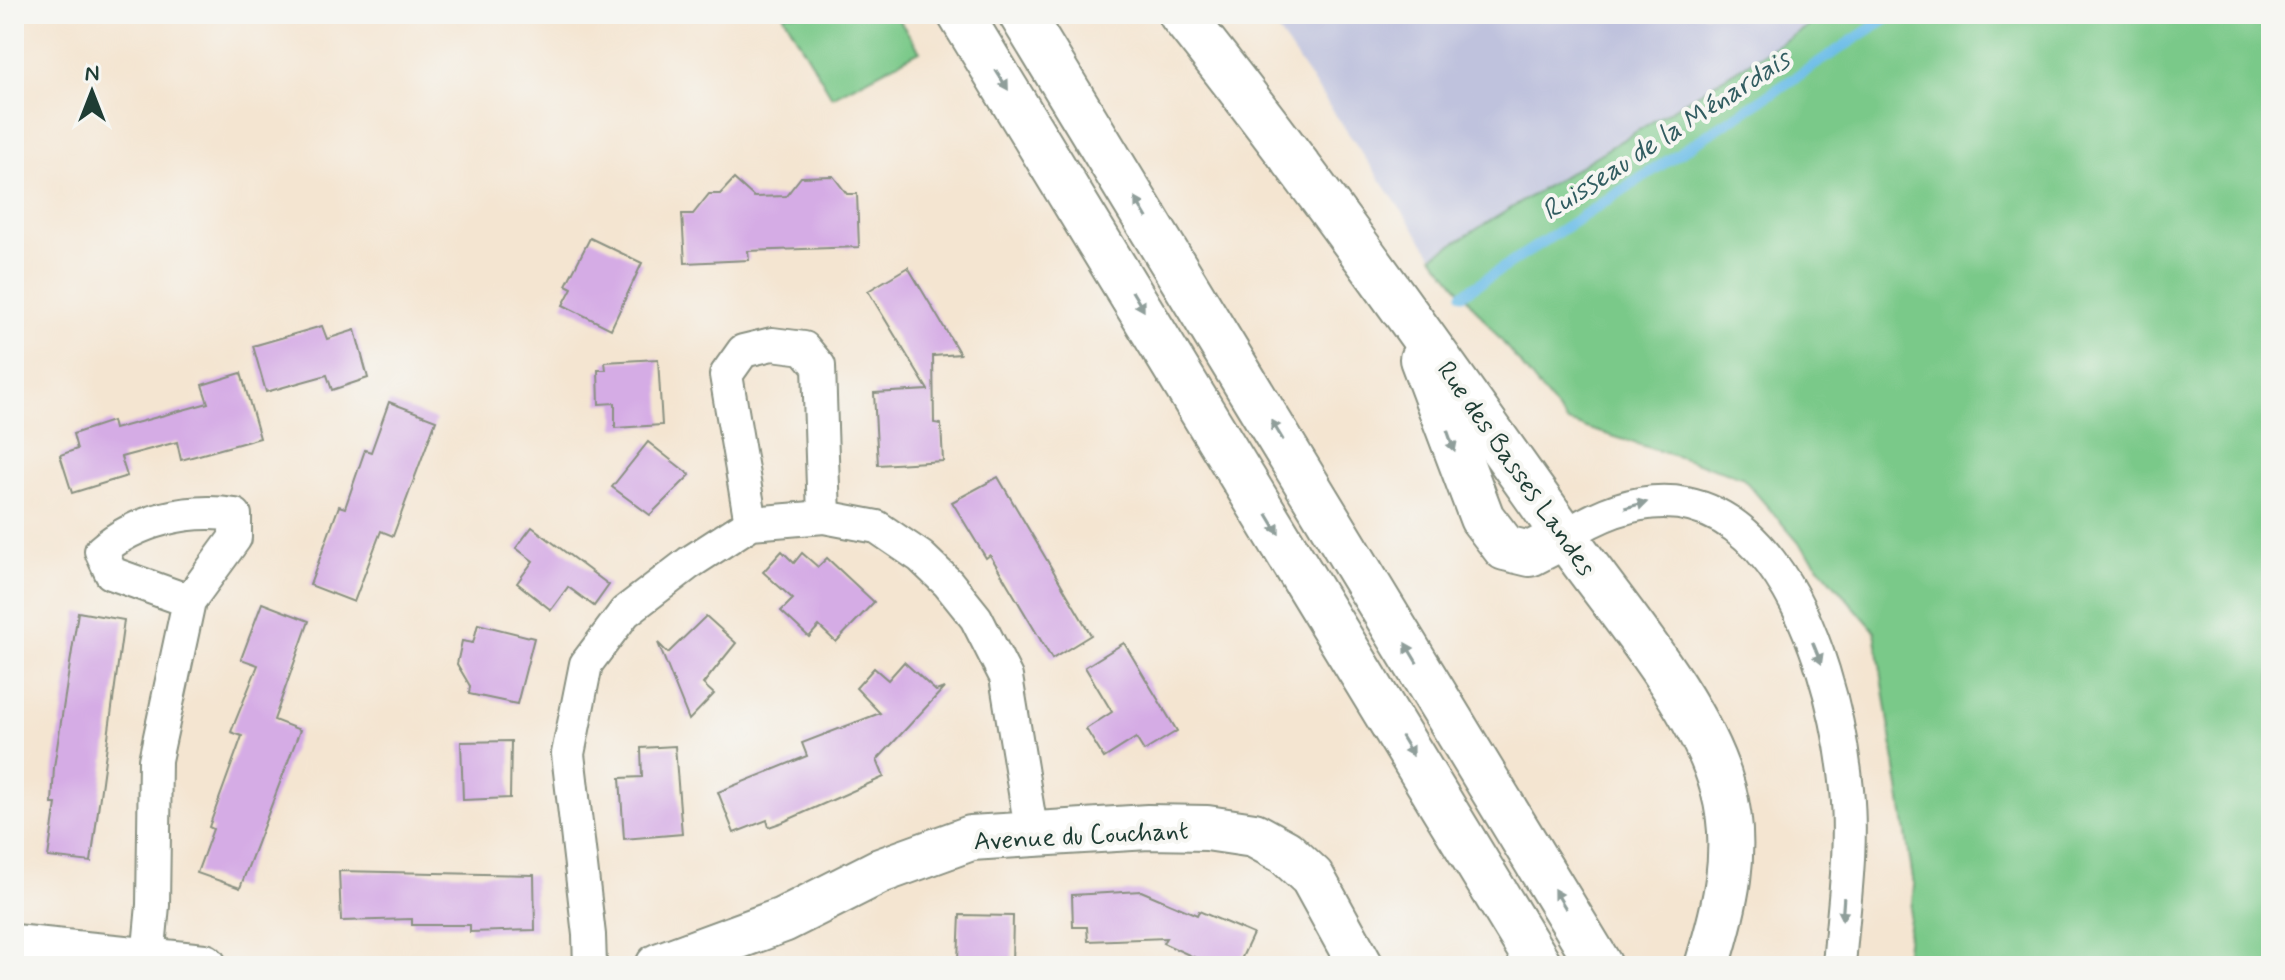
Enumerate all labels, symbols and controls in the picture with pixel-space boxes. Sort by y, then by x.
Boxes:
water label: Ruisseau de la Ménardais [1535,40,1800,230]
north arrow [52,52,132,132]
text: N [85,60,99,88]
one-way arrow [994,69,1008,91]
one-way arrow [1135,197,1149,219]
one-way arrow [1130,291,1145,312]
street label: Rue des Basses Landes [1428,355,1602,583]
one-way arrow [1270,419,1284,441]
one-way arrow [1446,429,1458,453]
one-way arrow [1623,498,1648,510]
one-way arrow [1266,513,1280,535]
one-way arrow [1811,641,1824,665]
one-way arrow [1405,642,1419,664]
one-way arrow [1400,735,1414,757]
street label: Avenue du Couchant [973,814,1189,860]
one-way arrow [1553,888,1567,910]
one-way arrow [1836,897,1849,922]

